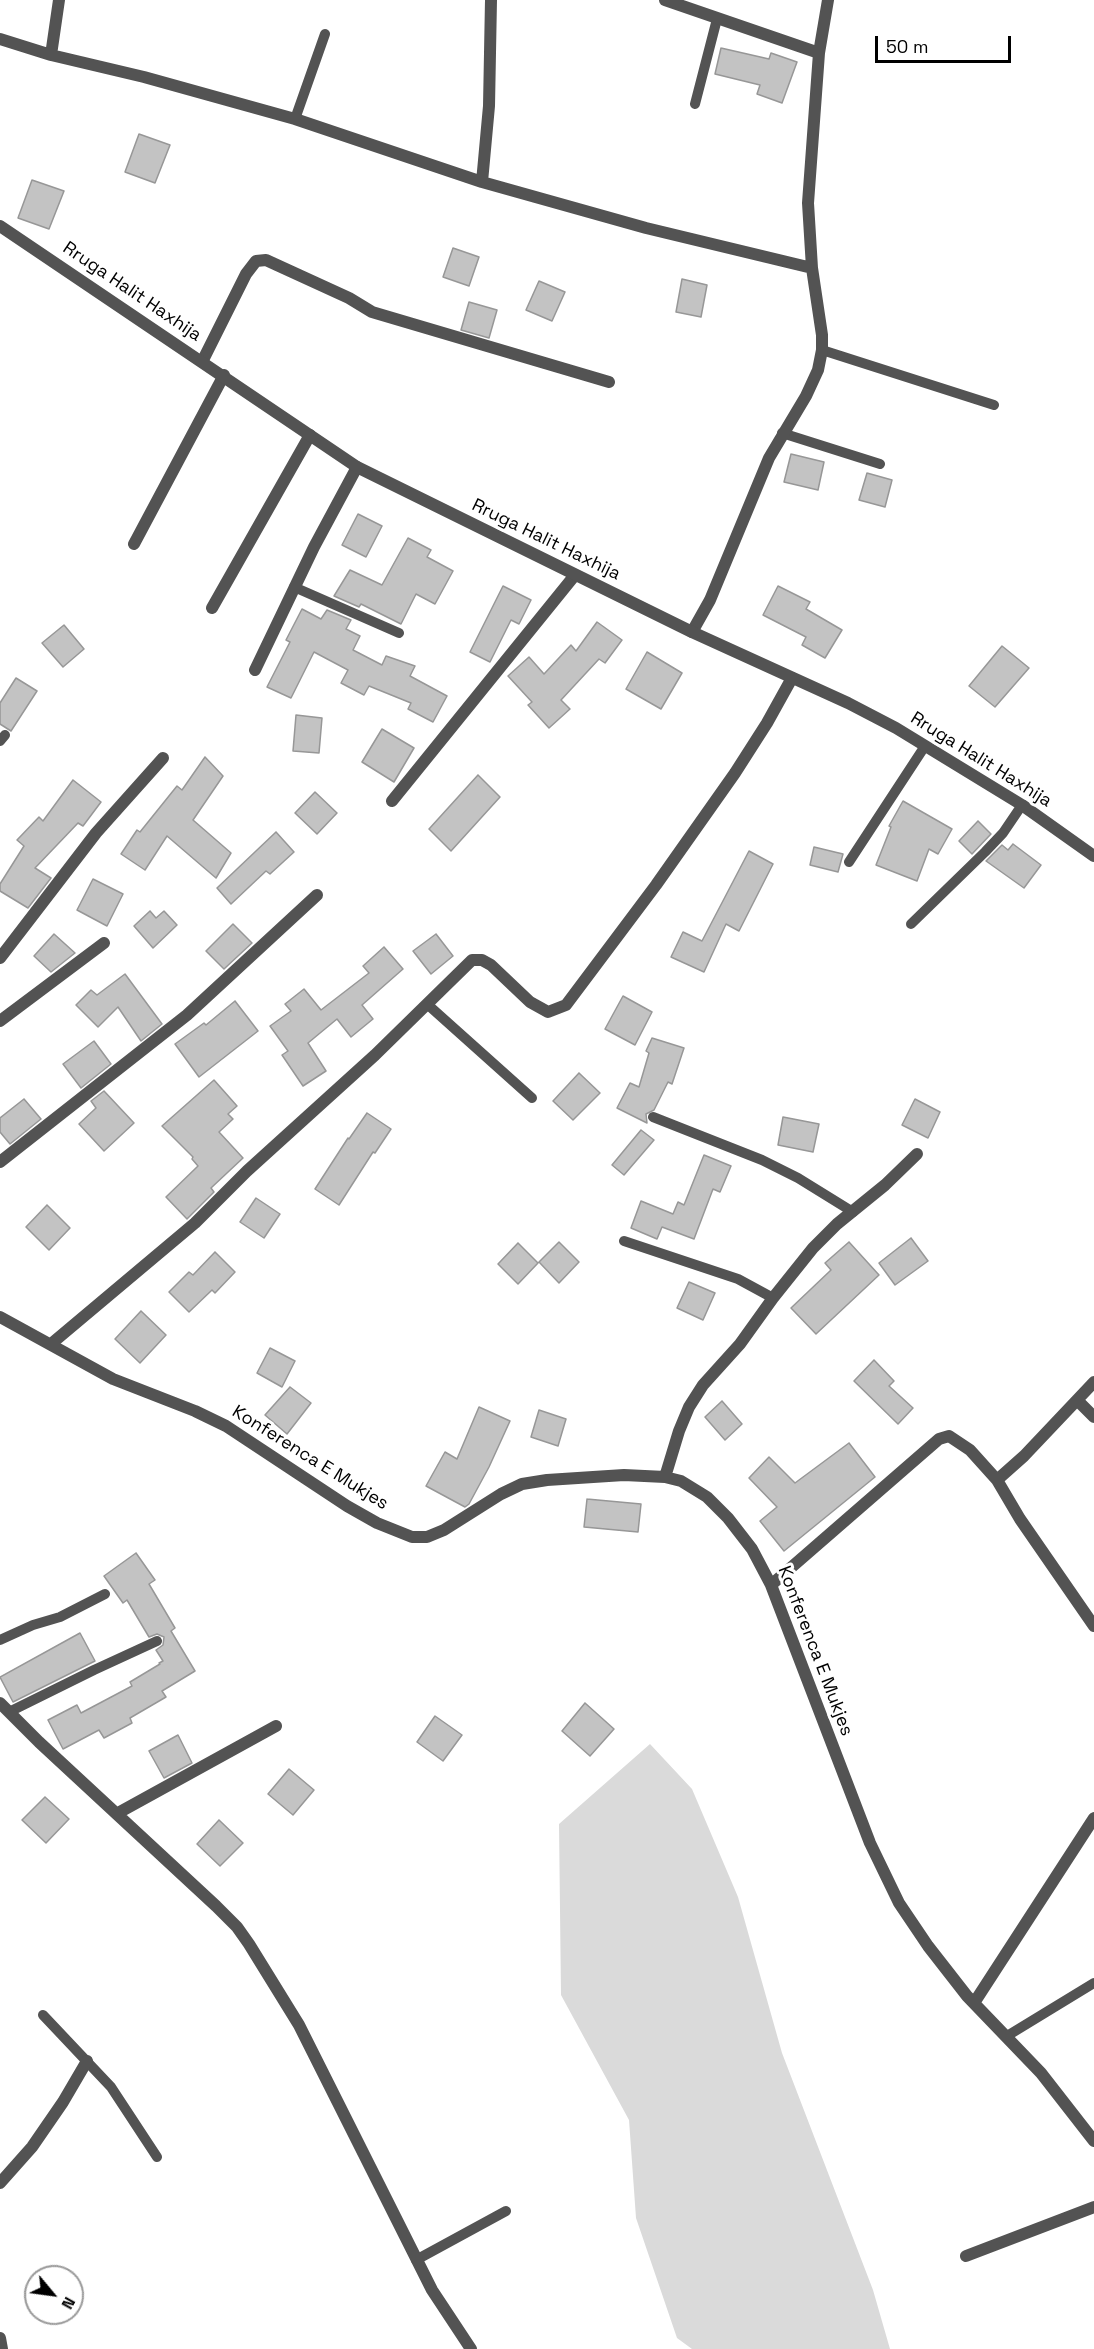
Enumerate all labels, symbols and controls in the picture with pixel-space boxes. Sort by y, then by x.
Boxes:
scale bar [878,24,1014,62]
text: 50 m [886,35,928,58]
street label: Rruga Halit Haxhija [59,238,205,346]
street label: Rruga Halit Haxhija [468,495,624,585]
street label: Rruga Halit Haxhija [906,708,1056,812]
street label: Konferenca E Mukjes [228,1401,392,1515]
street label: Konferenca E Mukjes [773,1563,857,1739]
north arrow [24,2265,84,2325]
text: N [57,2293,80,2313]

